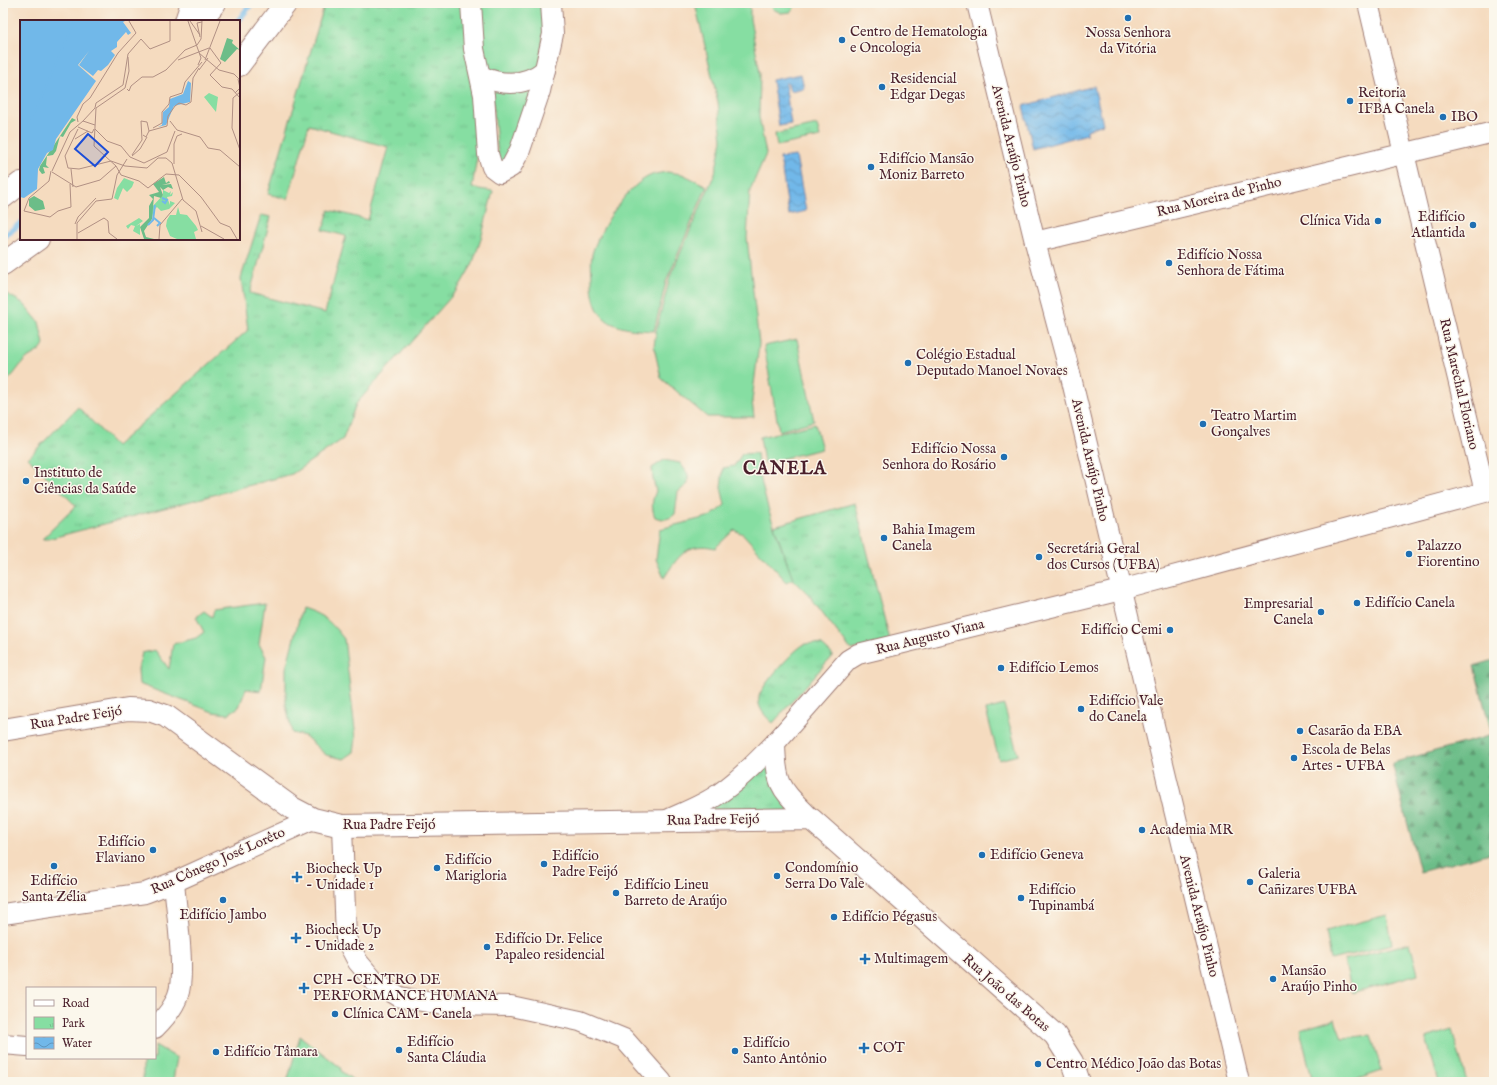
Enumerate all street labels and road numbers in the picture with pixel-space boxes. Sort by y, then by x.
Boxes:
street label: Avenida Araújo Pinho [987,82,1035,210]
street label: Rua Moreira de Pinho [1155,173,1284,221]
street label: Rua Marechal Floriano [1435,317,1483,452]
street label: Avenida Araújo Pinho [1067,396,1113,524]
street label: Rua Augusto Viana [874,615,987,659]
street label: Rua Padre Feijó [29,702,124,734]
street label: Rua Padre Feijó [666,810,760,830]
street label: Rua Padre Feijó [343,816,436,834]
street label: Rua Cônego José Lorêto [148,823,288,899]
street label: Avenida Araújo Pinho [1175,852,1223,980]
street label: Rua João das Botas [958,950,1054,1036]

